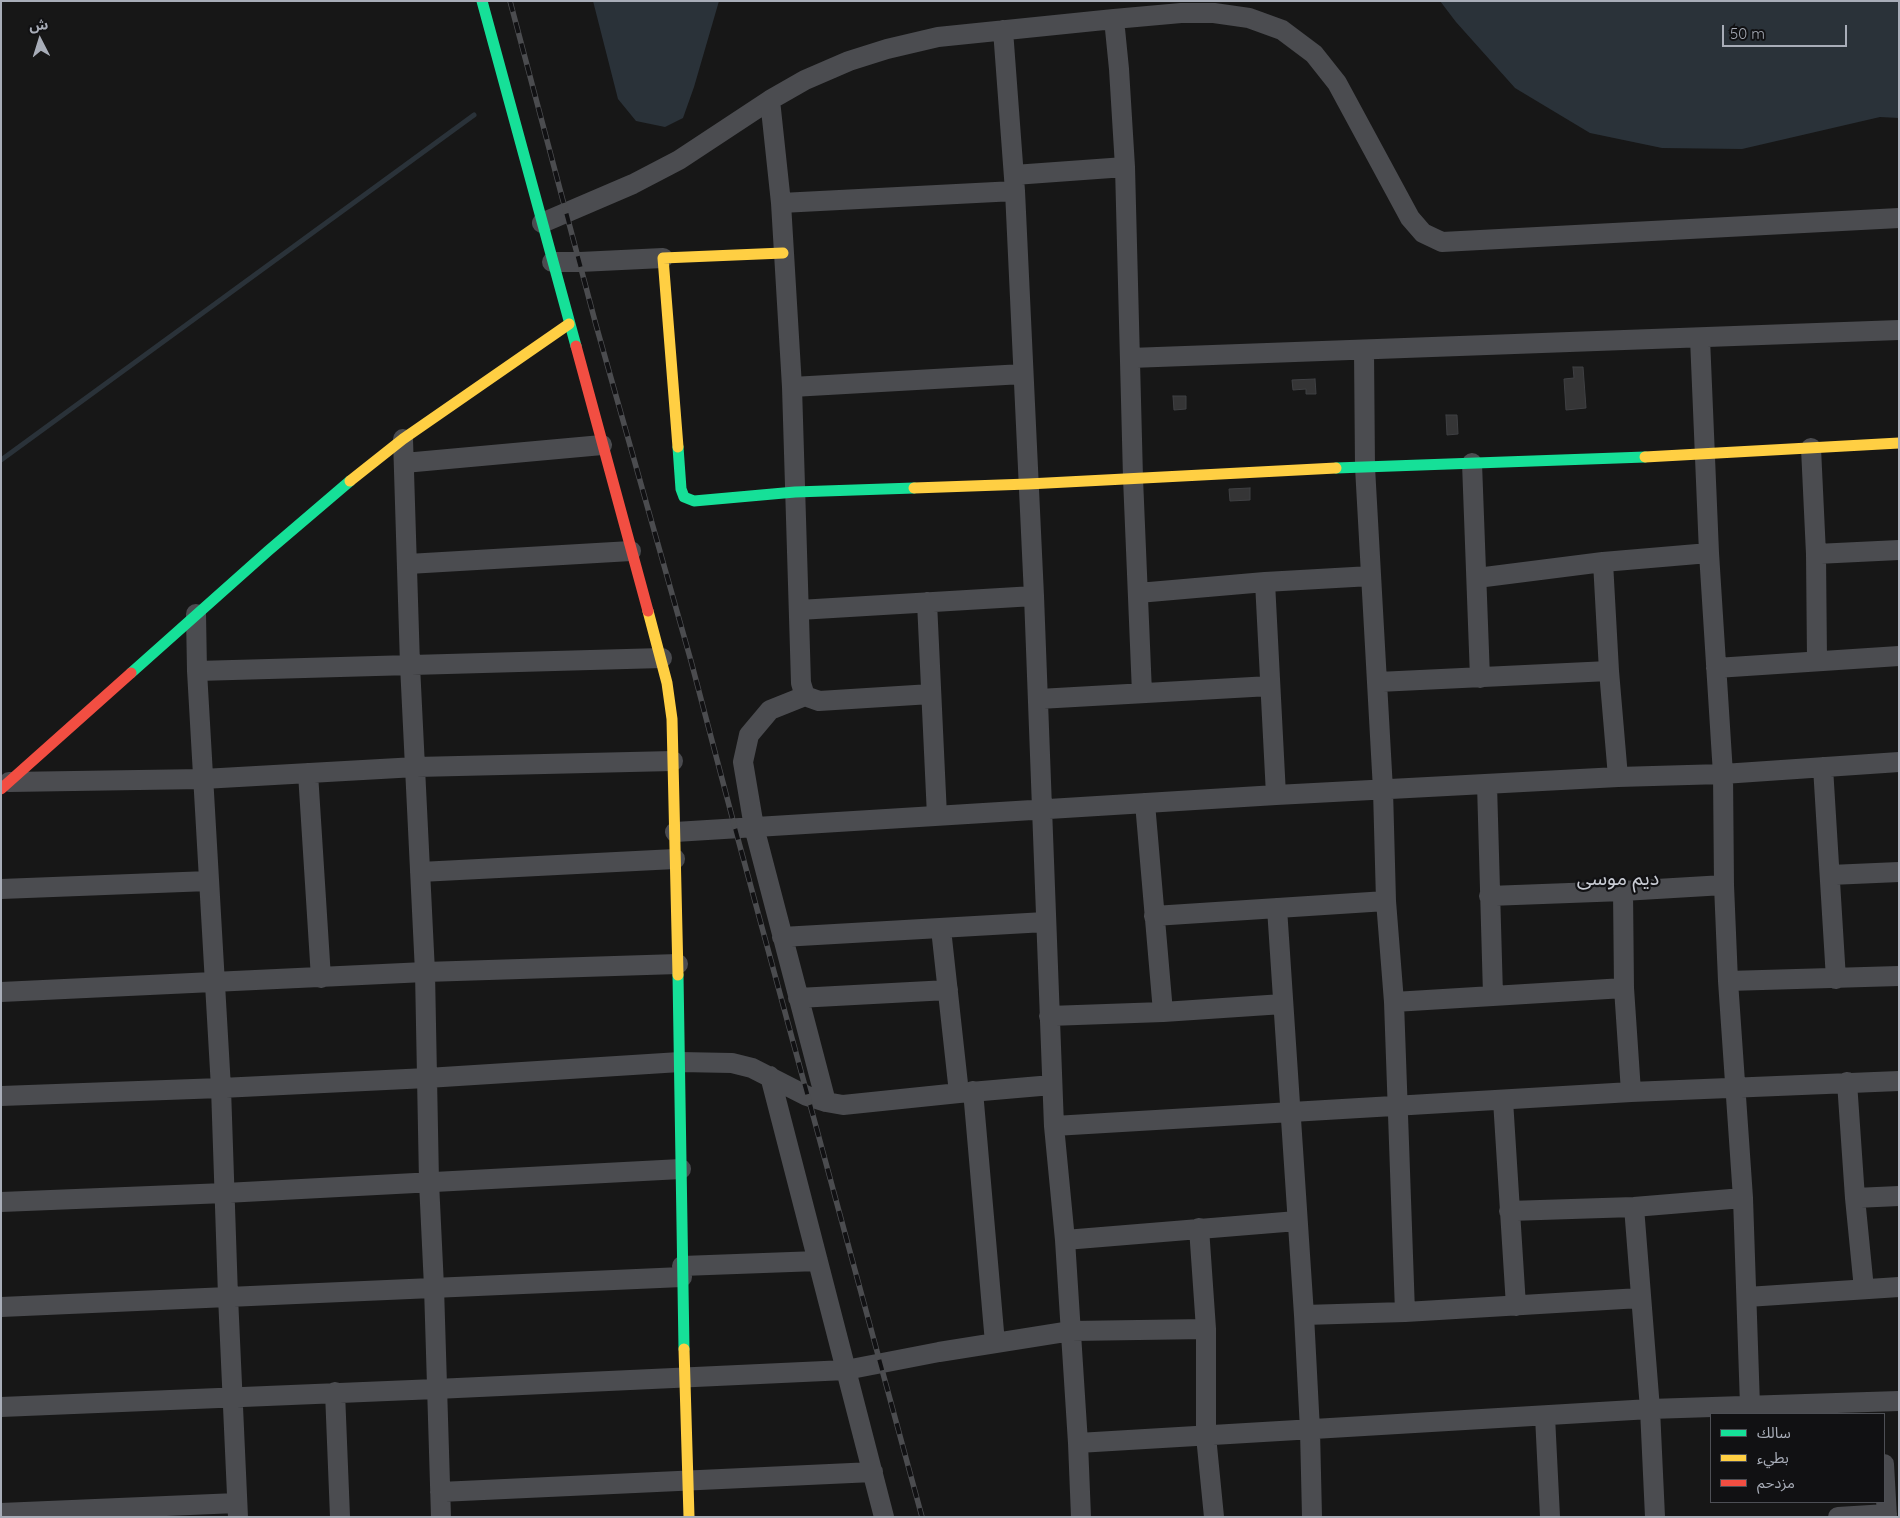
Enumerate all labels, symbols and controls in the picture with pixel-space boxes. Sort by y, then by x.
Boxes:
north arrow [15,15,65,65]
text: ش [28,15,49,35]
scale bar [1725,15,1850,47]
text: 50 m [1730,24,1765,43]
district label: ديم موسى [1577,867,1659,891]
legend [1710,1413,1885,1503]
text: سالك [1757,1423,1791,1442]
text: بطيء [1757,1448,1789,1467]
text: مزدحم [1757,1473,1795,1492]

